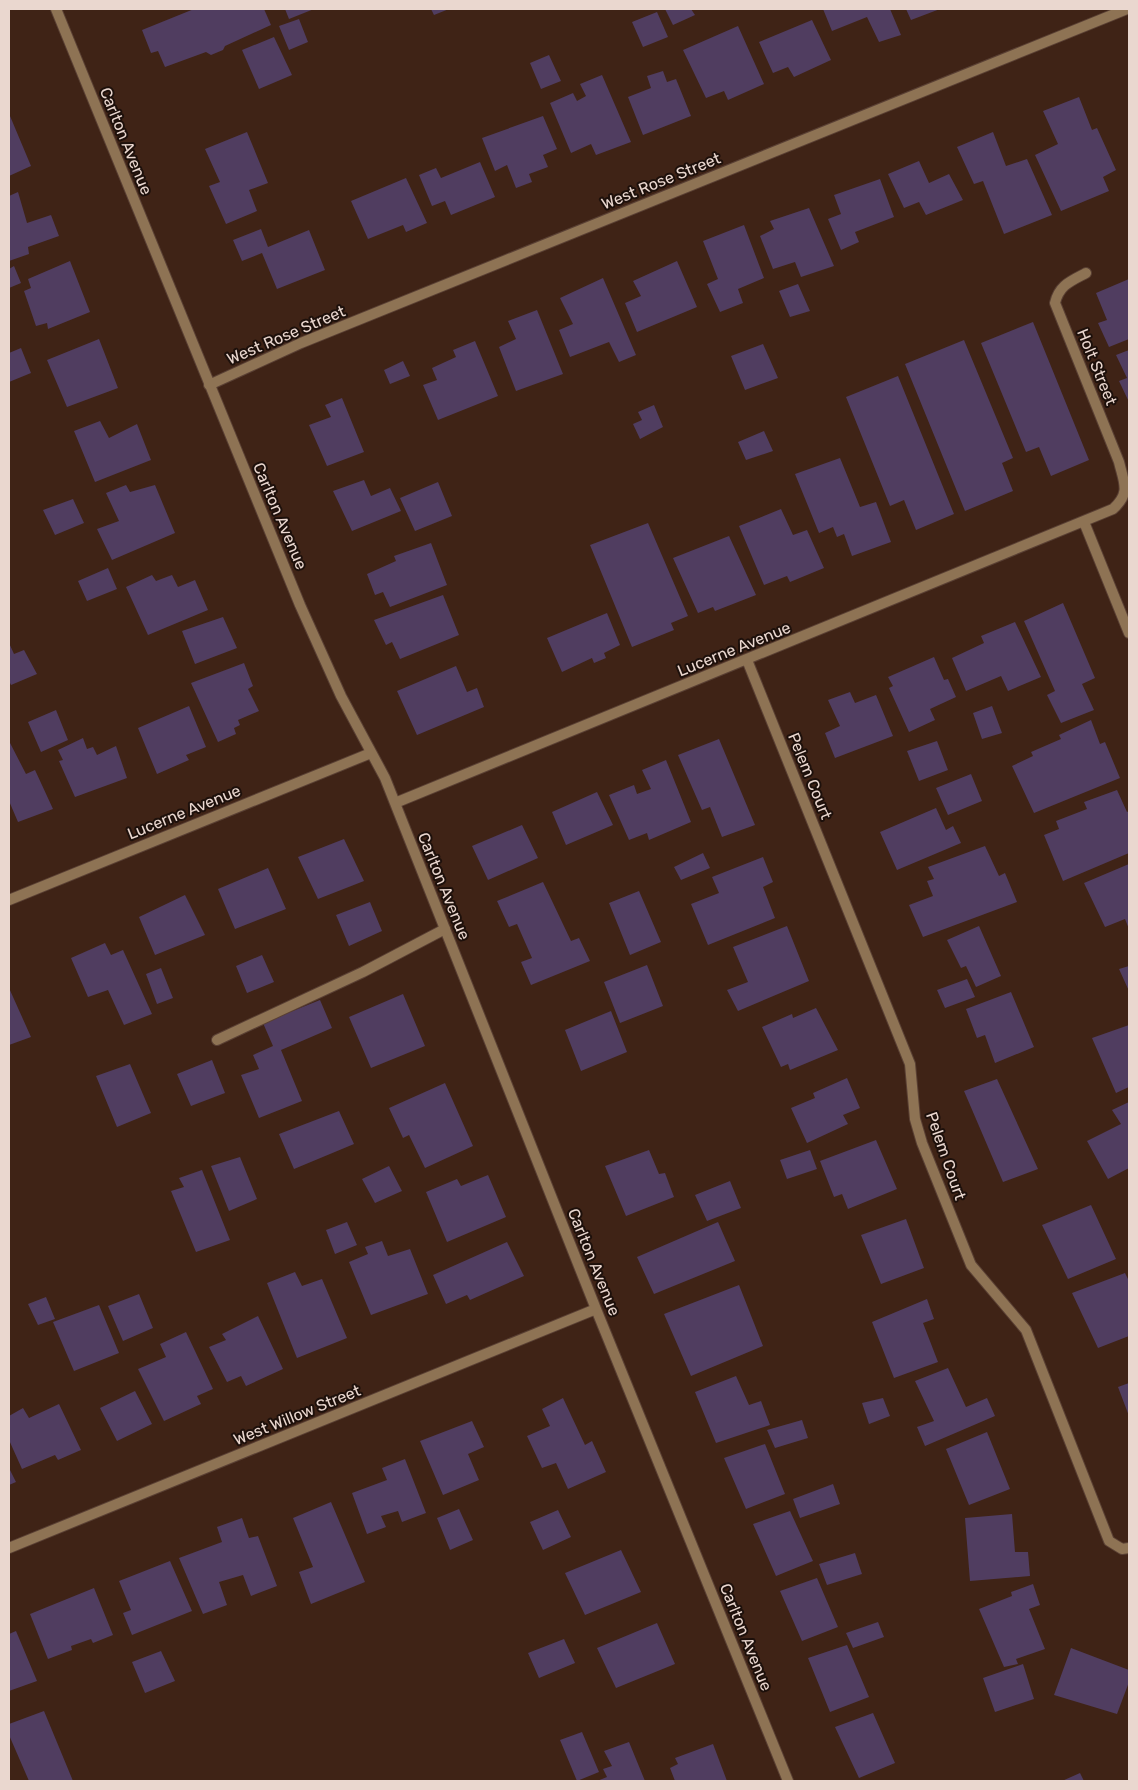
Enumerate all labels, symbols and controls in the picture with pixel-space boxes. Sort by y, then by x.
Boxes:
street label: Carlton Avenue [96,85,156,197]
street label: West Rose Street [599,148,723,214]
street label: West Rose Street [224,302,348,368]
street label: Holt Street [1073,326,1121,408]
street label: Carlton Avenue [249,460,311,572]
street label: Lucerne Avenue [675,618,793,680]
street label: Pelem Court [784,730,836,822]
street label: Lucerne Avenue [125,781,243,843]
street label: Carlton Avenue [414,830,474,942]
street label: Pelem Court [922,1109,970,1203]
street label: Carlton Avenue [564,1206,624,1318]
street label: West Willow Street [231,1381,363,1449]
street label: Carlton Avenue [716,1581,776,1693]

